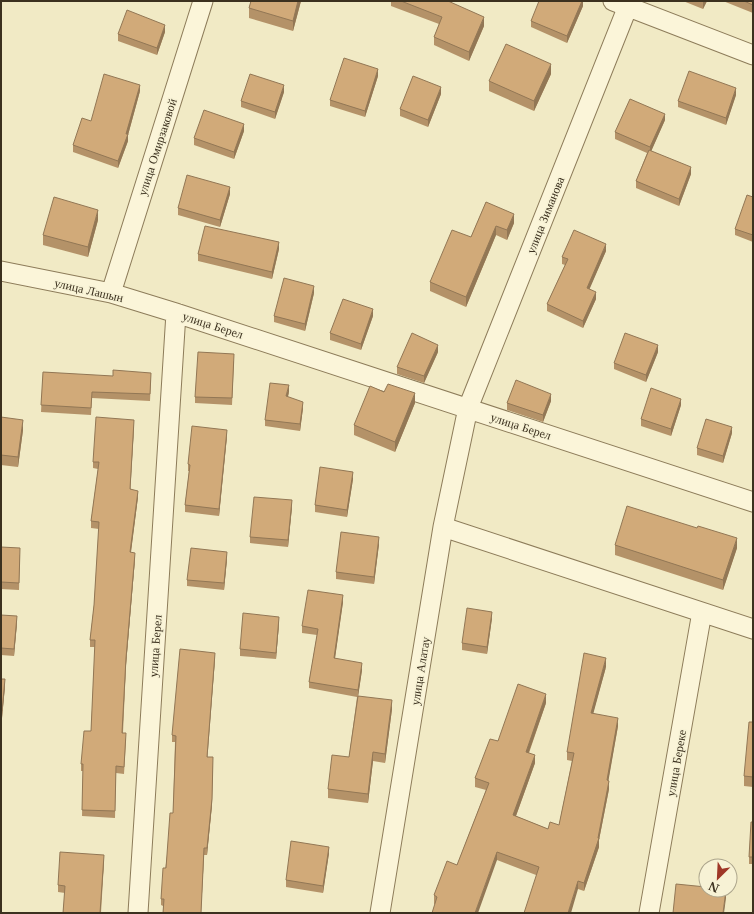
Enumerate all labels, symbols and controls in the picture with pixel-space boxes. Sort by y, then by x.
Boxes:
street label: улица Омирзаковой [134,96,180,197]
street label: улица Зиманова [523,174,567,256]
street label: улица Лашын [53,275,125,305]
street label: улица Берел [181,308,245,342]
street label: улица Берел [489,409,553,443]
street label: улица Берел [145,614,165,678]
street label: улица Алатау [407,636,433,706]
street label: улица Береке [663,728,689,798]
north arrow [698,858,738,898]
text: N [706,878,722,896]

